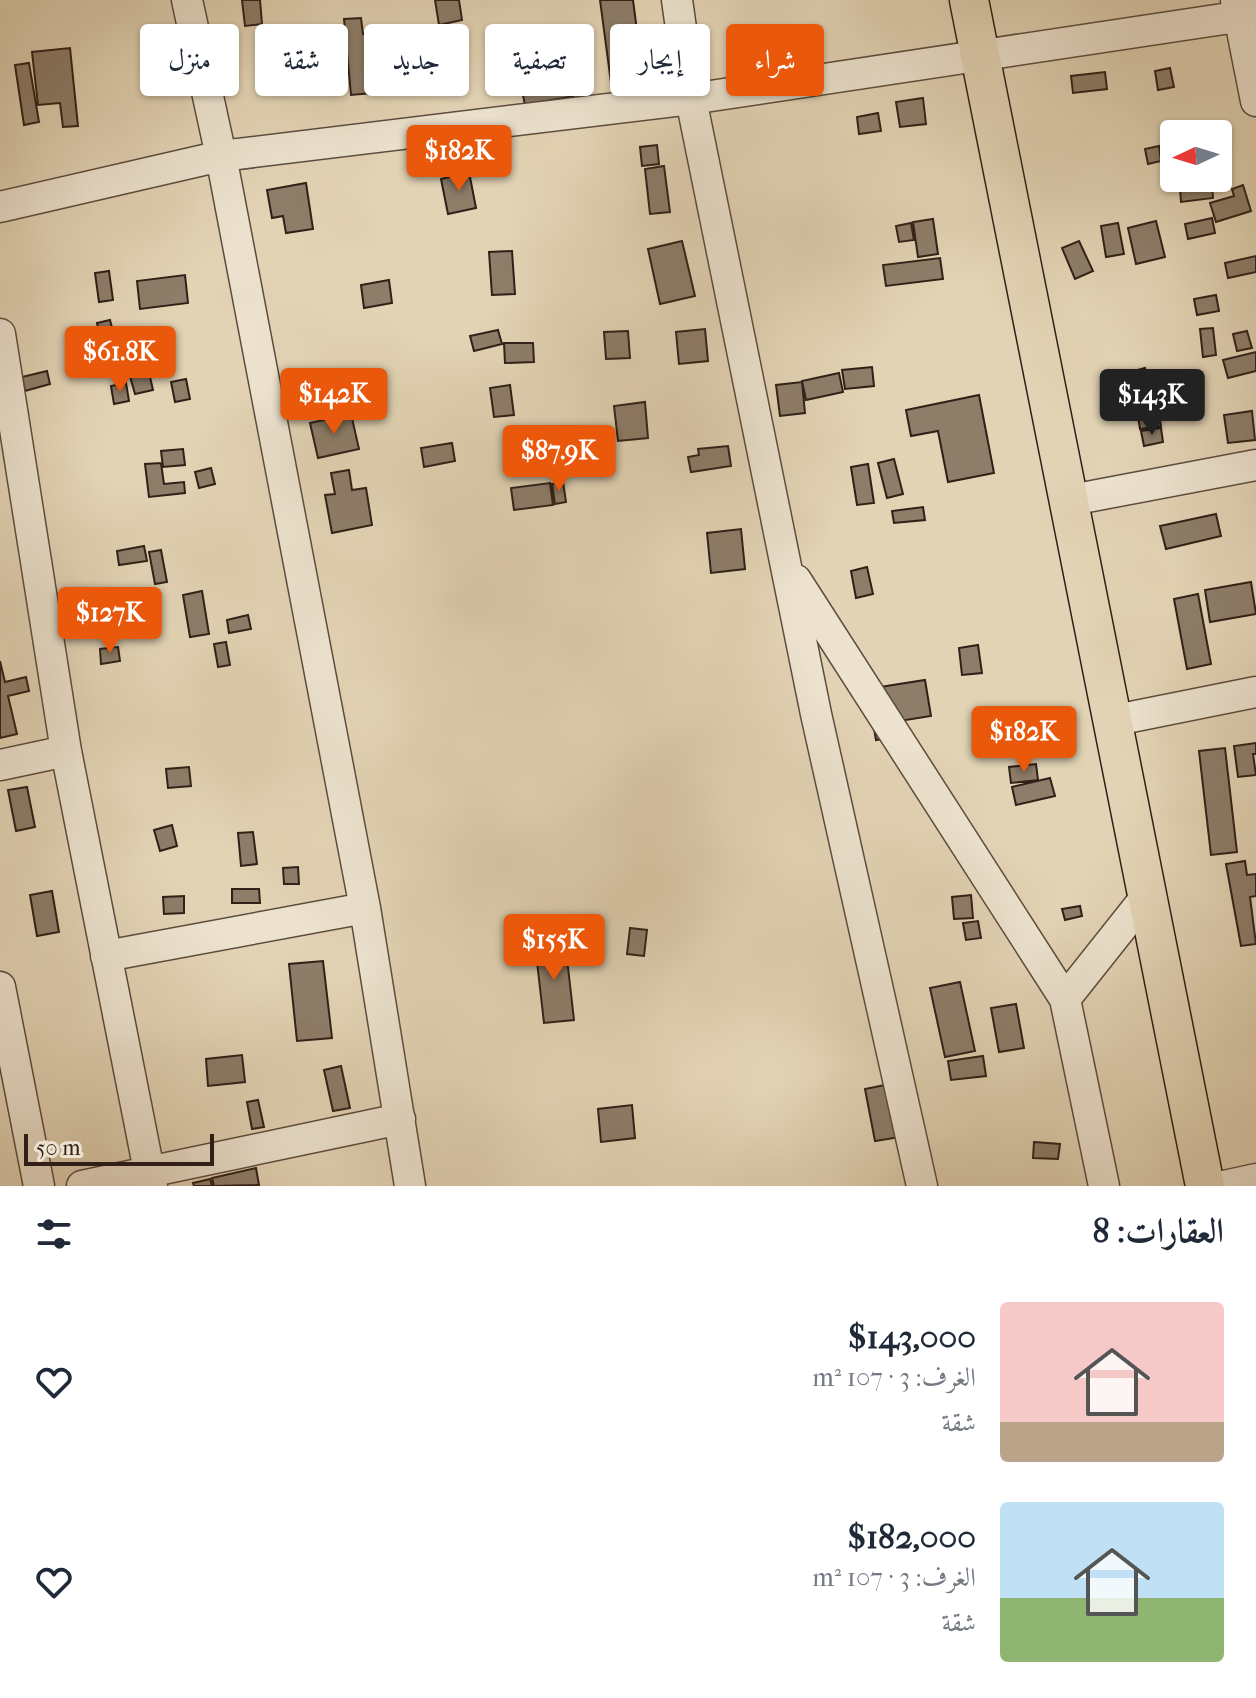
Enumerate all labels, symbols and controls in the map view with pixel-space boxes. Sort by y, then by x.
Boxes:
chip: منزل [140,24,239,96]
chip: شقة [255,24,348,96]
chip: جديد [364,24,469,96]
chip: تصفية [485,24,594,96]
chip: إيجار [610,24,710,96]
chip: شراء [726,24,824,96]
north arrow [1160,120,1232,192]
map controls [1160,120,1232,192]
pin: $182K [403,125,515,193]
text: $182K [425,135,493,166]
pin: $61.8K [55,326,185,394]
text: $61.8K [83,336,157,367]
pin: $142K [278,368,390,436]
pin: $143K [1096,369,1208,437]
text: $142K [298,378,370,409]
text: $143K [1118,379,1186,410]
pin: $87.9K [494,425,624,493]
text: $87.9K [521,435,597,466]
pin: $127K [54,587,166,655]
text: $127K [76,597,144,628]
pin: $182K [968,706,1080,774]
text: $182K [990,716,1058,747]
pin: $155K [498,914,610,982]
text: $155K [522,924,586,955]
scale bar [24,1130,214,1166]
text: 50 m [36,1135,81,1161]
text: العقارات: 8 [1093,1211,1224,1251]
icon: filters [32,1212,76,1256]
text: $143,000 [848,1317,976,1357]
icon: home [1064,1334,1160,1430]
icon: heart [32,1360,76,1404]
text: الغرف: 3 · 107 m² [812,1362,976,1393]
text: شقة [942,1407,976,1438]
text: $182,000 [847,1517,976,1557]
icon: home [1064,1534,1160,1630]
icon: heart [32,1560,76,1604]
text: الغرف: 3 · 107 m² [812,1562,976,1593]
text: شقة [942,1607,976,1638]

